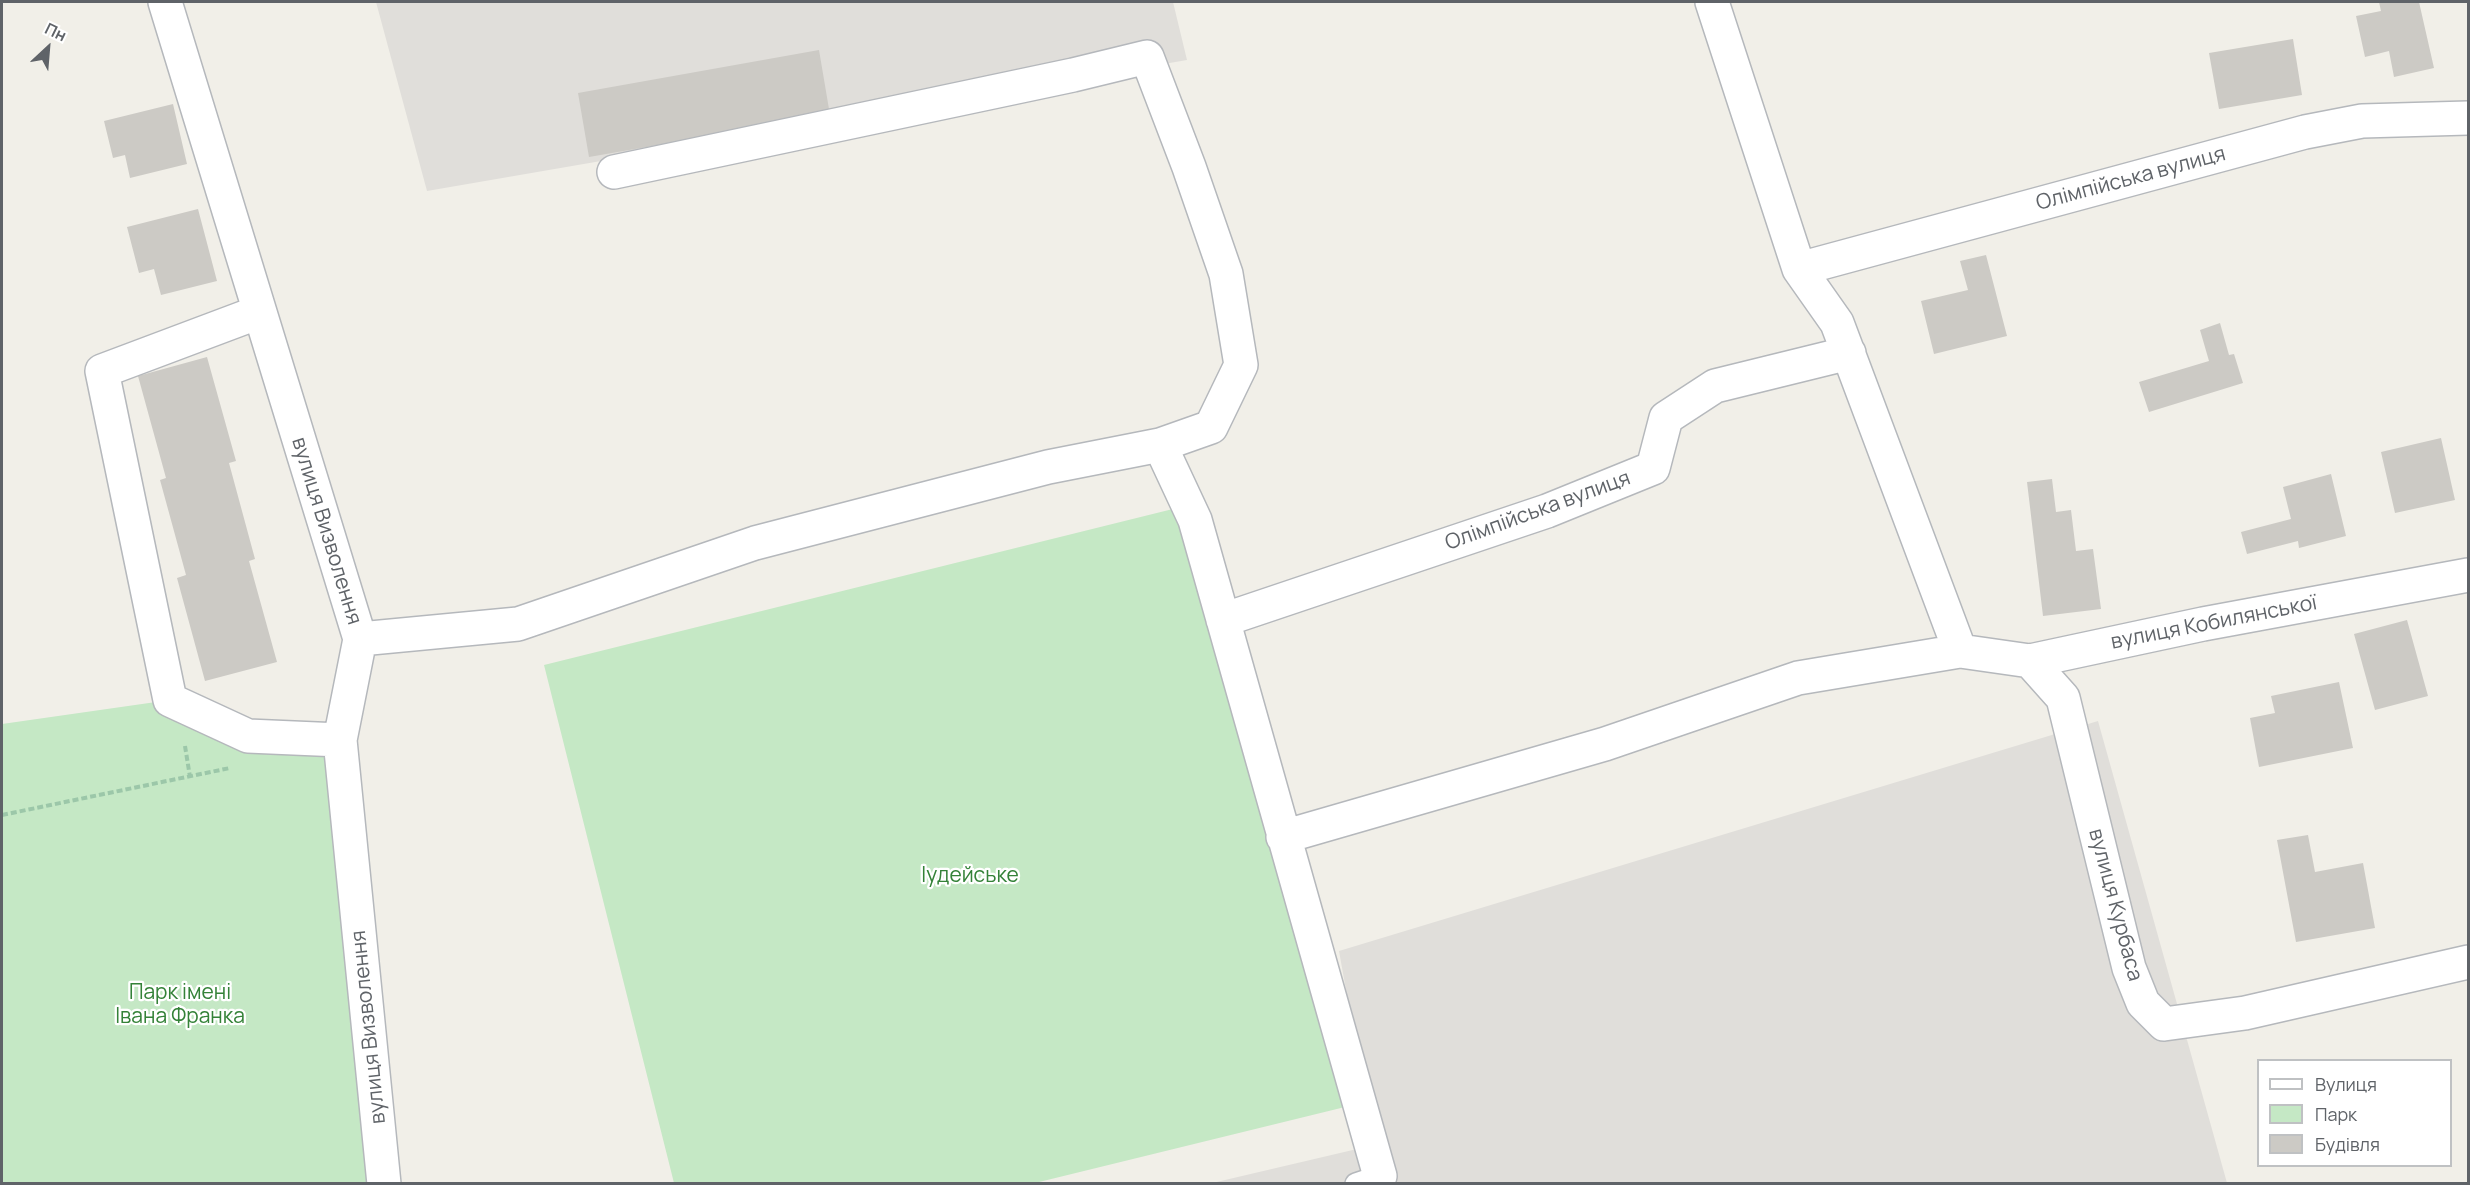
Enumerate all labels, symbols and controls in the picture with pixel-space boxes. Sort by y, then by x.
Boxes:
text: Пн [41,17,70,46]
north arrow [18,18,78,78]
street label: Олімпійська вулиця [2033,142,2229,216]
street label: вулиця Визволення [286,434,366,628]
street label: Олімпійська вулиця [1442,466,1634,556]
street label: вулиця Кобилянської [2109,591,2319,655]
street label: вулиця Курбаса [2083,826,2147,984]
park label: Іудейське [921,863,1019,889]
street label: вулиця Визволення [346,929,392,1125]
park label: Парк імені Івана Франка [115,980,245,1030]
legend [2257,1059,2452,1167]
text: Вулиця [2315,1072,2377,1096]
text: Парк [2315,1102,2357,1126]
text: Будівля [2315,1132,2380,1156]

